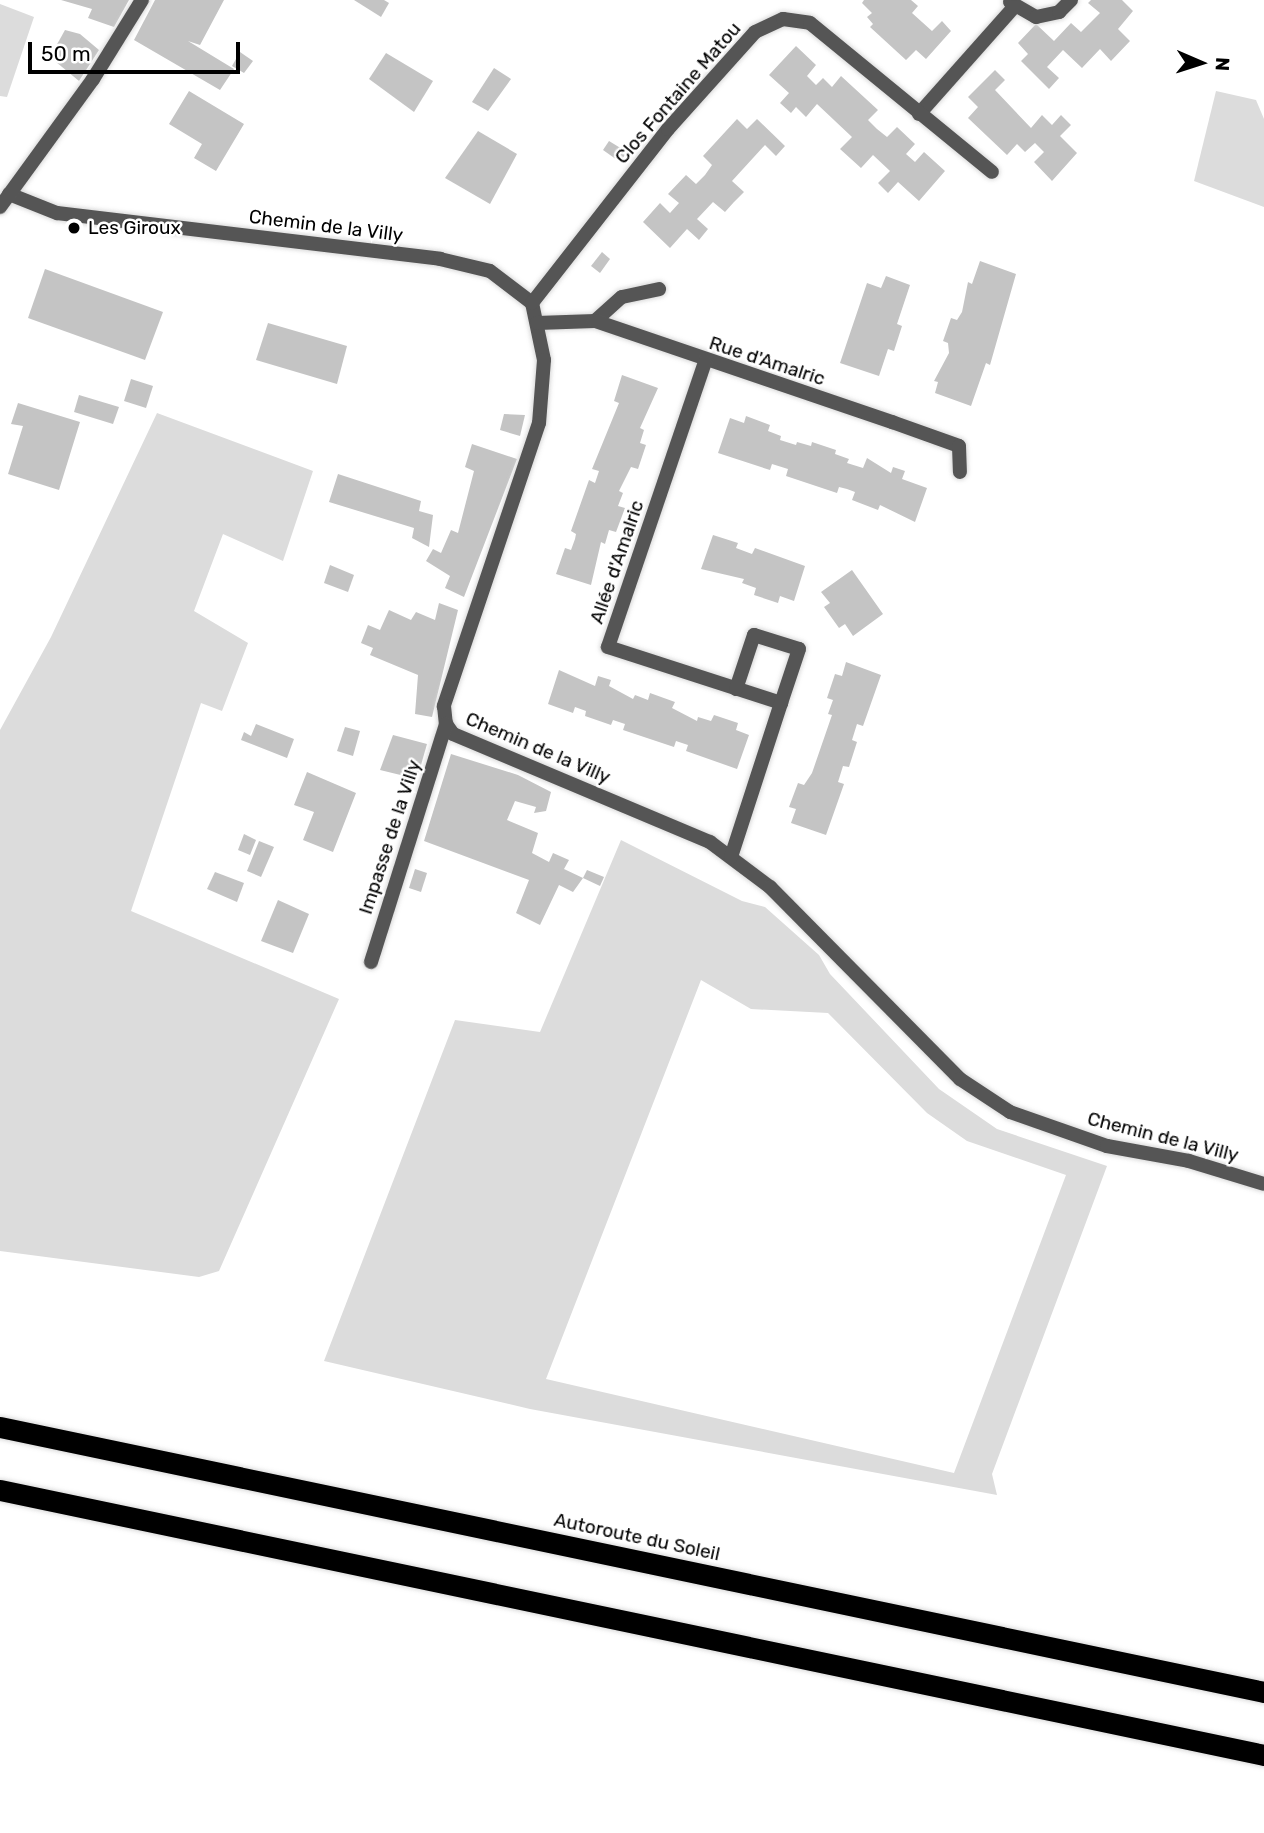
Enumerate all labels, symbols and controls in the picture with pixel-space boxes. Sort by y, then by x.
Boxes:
street label: Clos Fontaine Matou [610,17,746,169]
scale bar [32,28,243,72]
north arrow [1166,28,1236,98]
text: 50 m [41,41,91,66]
text: N [1211,57,1234,72]
street label: Chemin de la Villy [247,205,405,247]
place label: Les Giroux [88,217,181,239]
marker: Les Giroux [66,220,82,236]
street label: Rue d'Amalric [706,332,828,390]
street label: Allée d'Amalric [585,497,649,627]
street label: Chemin de la Villy [462,707,614,789]
street label: Impasse de la Villy [354,757,426,917]
street label: Chemin de la Villy [1085,1107,1241,1167]
street label: Autoroute du Soleil [552,1508,722,1566]

